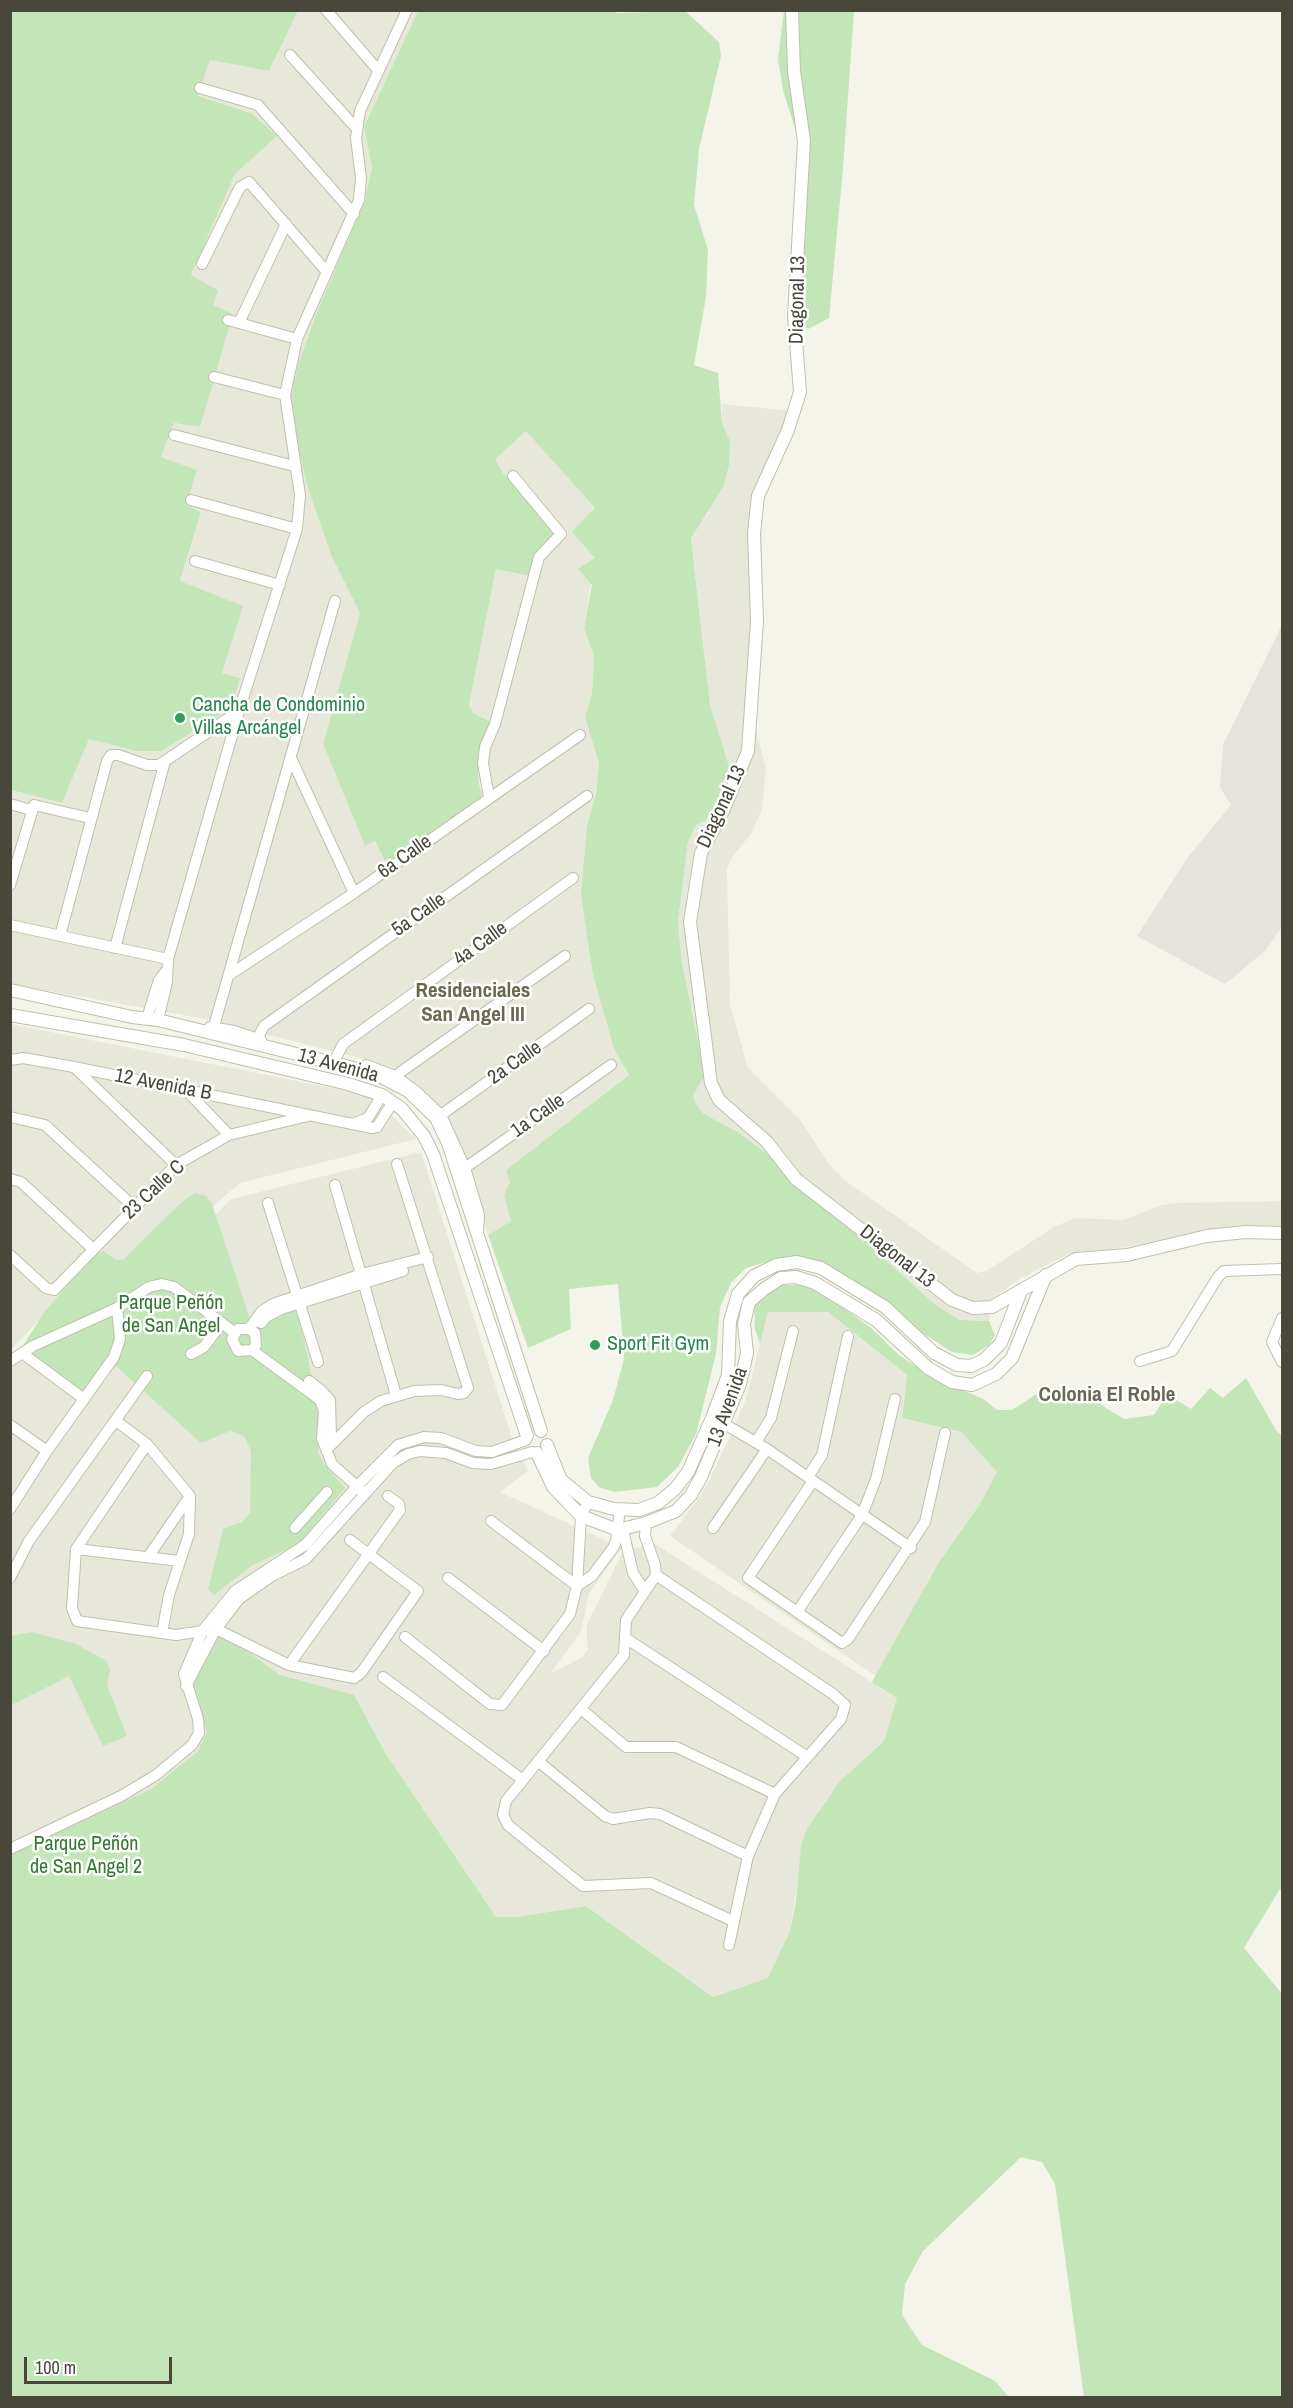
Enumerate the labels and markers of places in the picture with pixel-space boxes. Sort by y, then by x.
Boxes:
place label: Cancha de Condominio Villas Arcángel [192,694,365,741]
marker: Cancha de Condominio Villas Arcángel [173,711,187,725]
place label: Sport Fit Gym [607,1333,709,1357]
marker: Sport Fit Gym [588,1338,602,1352]

